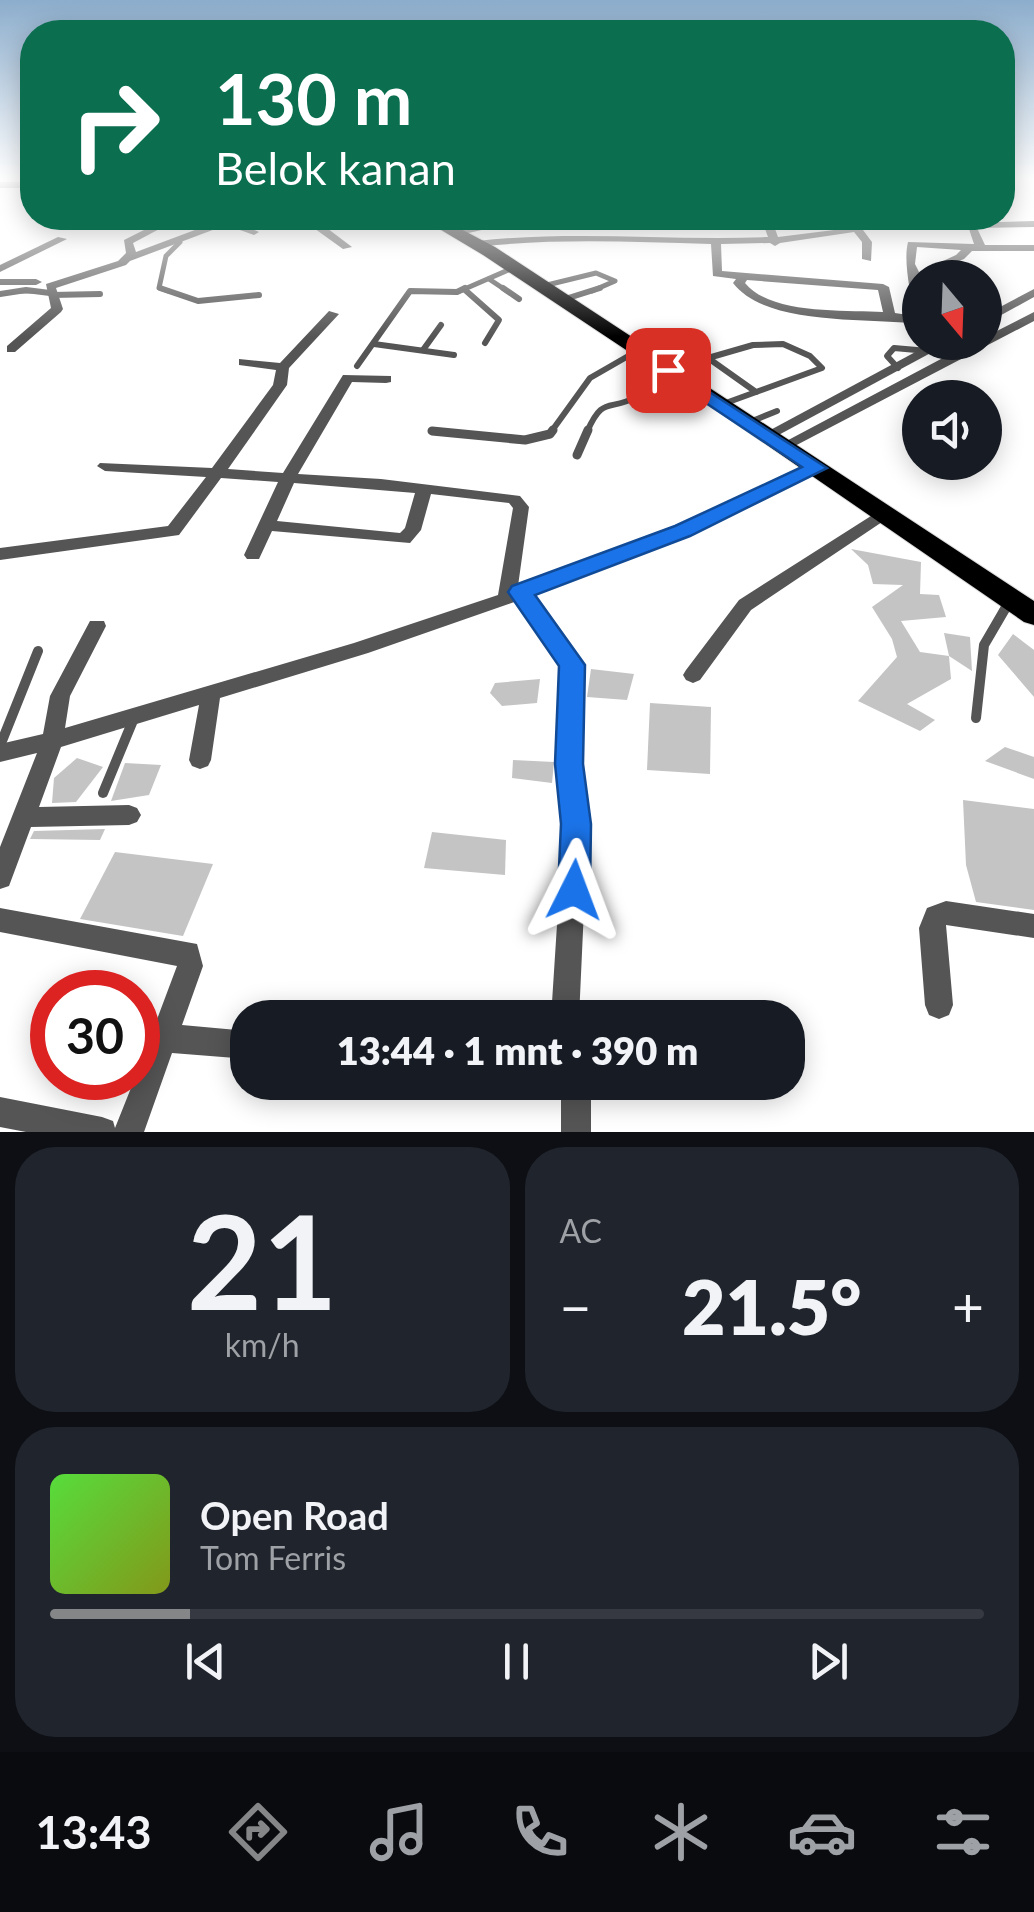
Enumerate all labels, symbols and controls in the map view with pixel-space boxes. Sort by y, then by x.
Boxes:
text: 130 m [215,56,412,140]
icon: right [50,60,180,190]
text: Belok kanan [215,141,456,195]
north arrow [902,260,1002,360]
map controls [902,260,1002,480]
pin [626,328,711,413]
icon: arrive [641,343,696,398]
button: sound [902,380,1002,480]
position arrow [522,838,626,942]
speed limit sign: 30 [30,970,160,1100]
text: 13:44 · 1 mnt · 390 m [337,1027,698,1073]
text: 21 [187,1182,338,1338]
text: AC [560,1211,602,1250]
text: 21.5° [682,1261,862,1351]
text: − [560,1273,591,1339]
text: + [952,1273,984,1339]
text: km/h [225,1325,300,1364]
text: Open Road [200,1492,389,1538]
text: Tom Ferris [200,1538,346,1577]
icon: previous [178,1634,233,1689]
icon: pause [489,1634,544,1689]
icon: next [801,1634,856,1689]
icon: directions [223,1797,293,1867]
icon: music [364,1797,434,1867]
icon: phone [505,1797,575,1867]
icon: climate [646,1797,716,1867]
icon: car [787,1797,857,1867]
icon: filters [928,1797,998,1867]
text: 13:43 [36,1805,152,1859]

